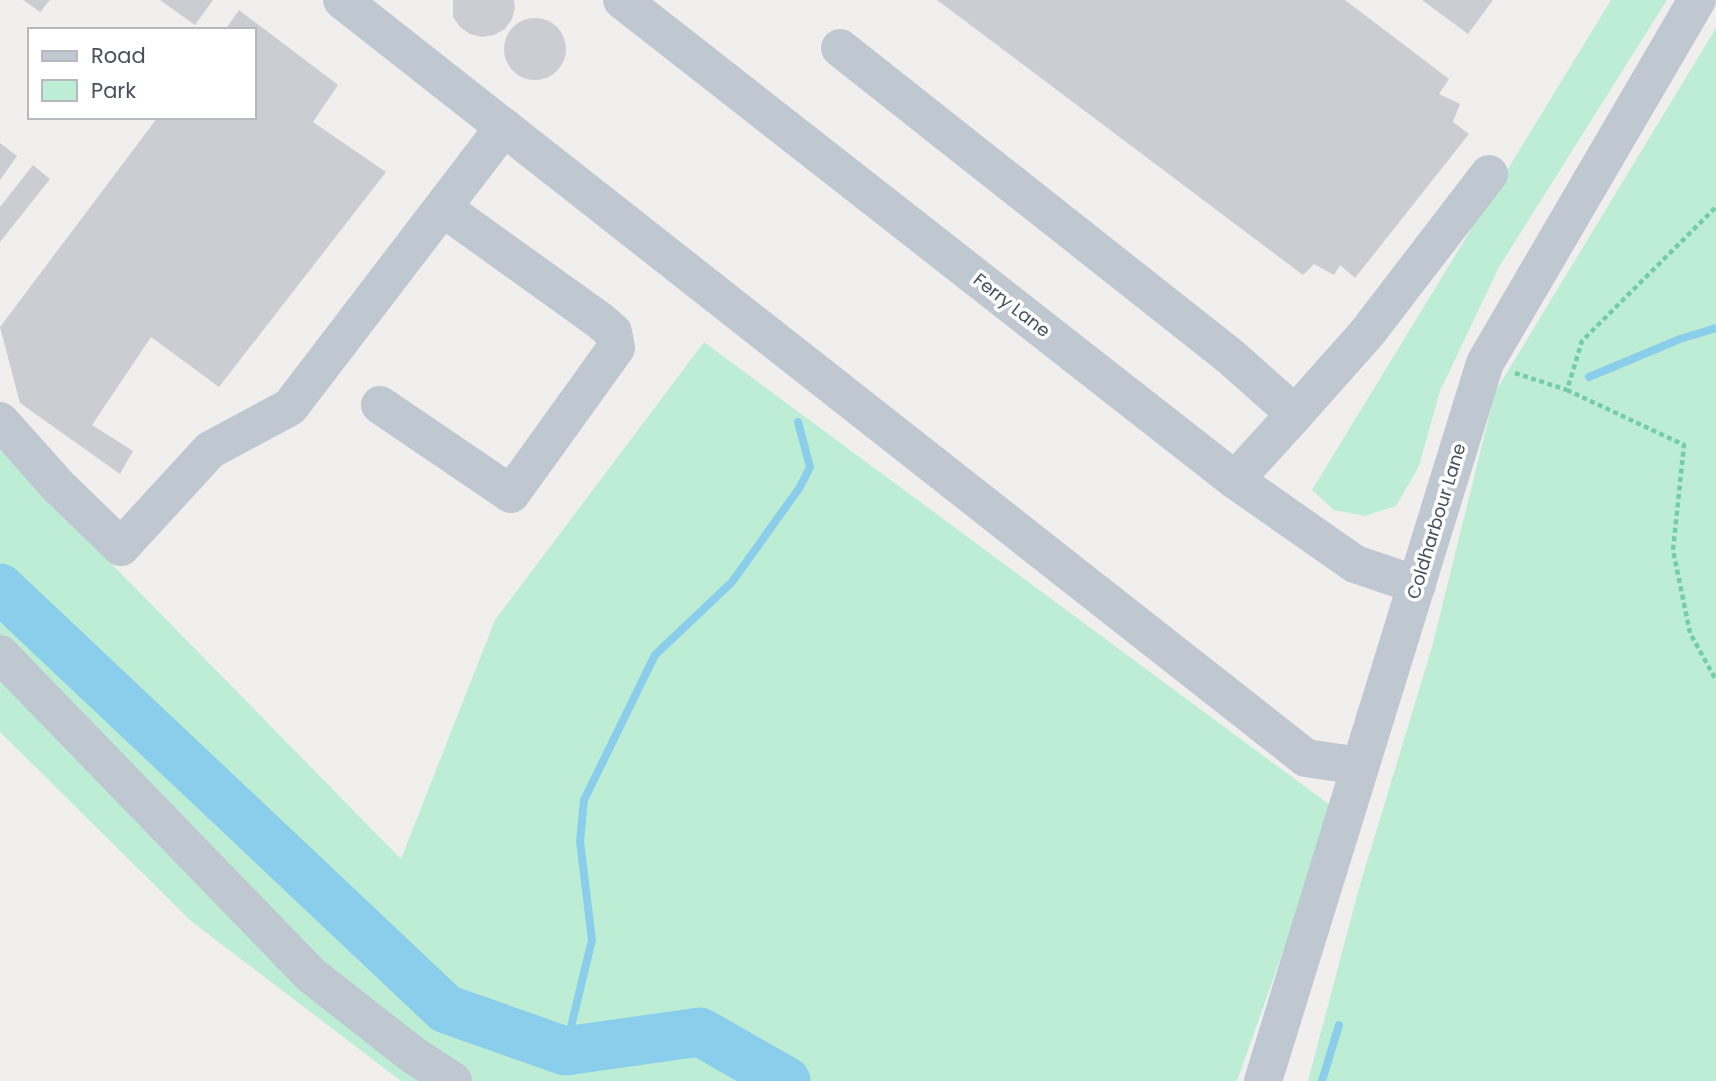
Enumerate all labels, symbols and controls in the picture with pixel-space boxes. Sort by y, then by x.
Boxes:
legend [28,28,256,119]
text: Road [91,41,146,70]
text: Park [91,76,136,105]
street label: Ferry Lane [968,267,1056,343]
street label: Coldharbour Lane [1400,440,1472,602]

